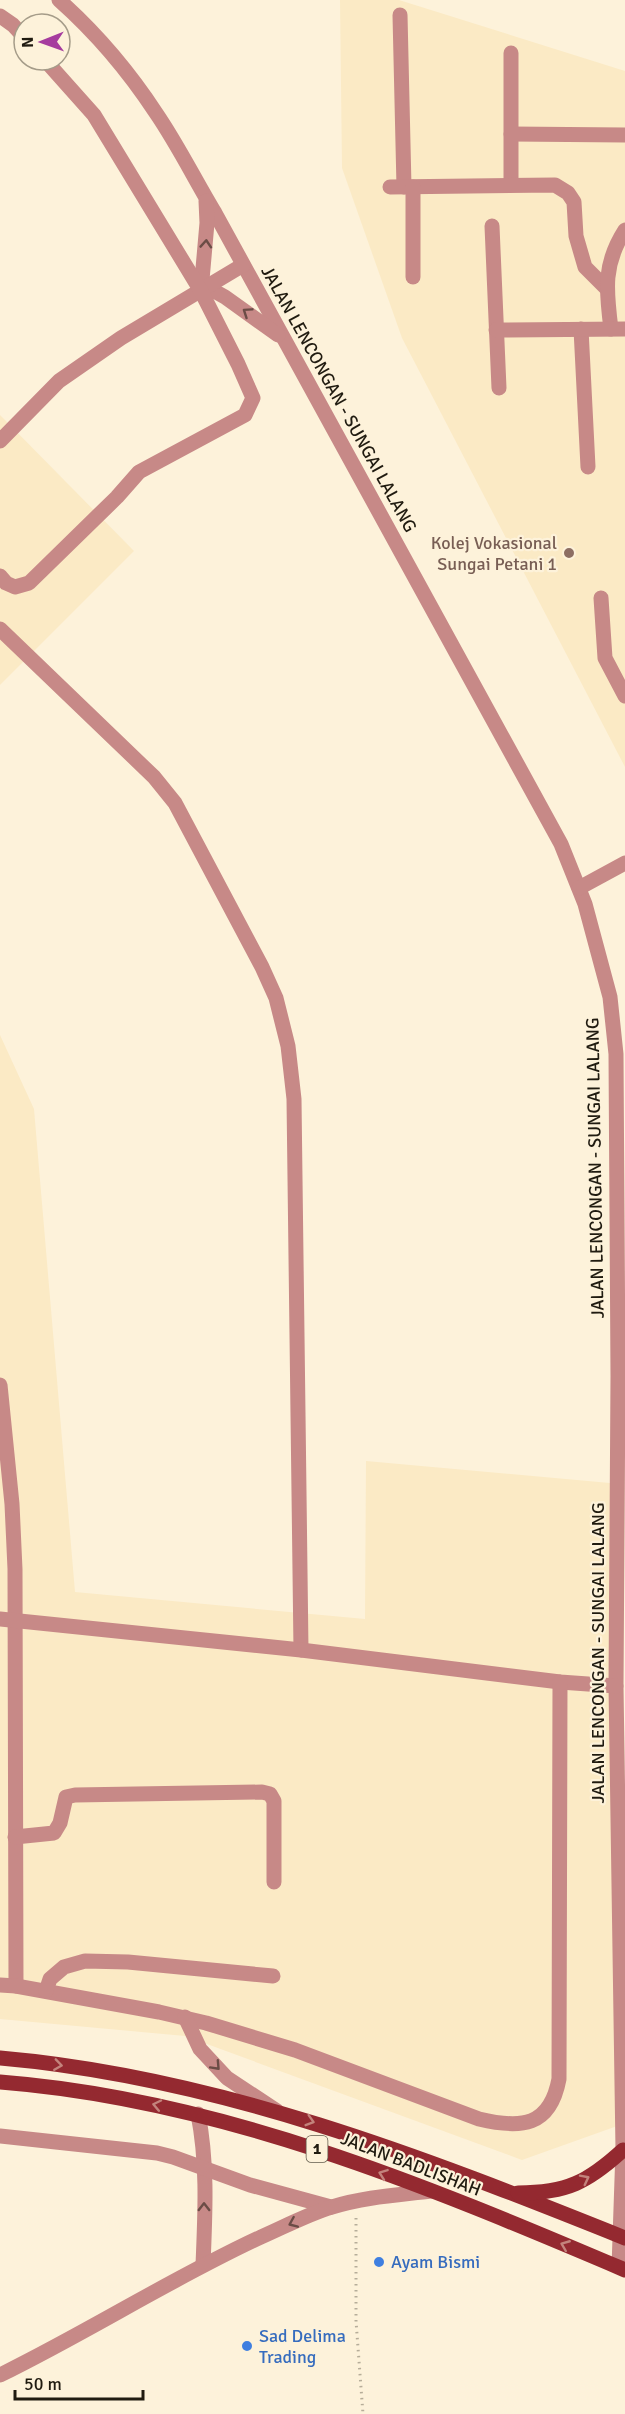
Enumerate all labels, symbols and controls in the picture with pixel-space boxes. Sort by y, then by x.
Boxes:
north arrow [12,12,72,72]
text: N [18,37,38,48]
one-way arrow [199,240,212,249]
street label: JALAN LENCONGAN - SUNGAI LALANG [256,262,422,536]
one-way arrow [243,308,254,319]
place label: Kolej Vokasional Sungai Petani 1 [431,532,557,575]
marker: Kolej Vokasional Sungai Petani 1 [562,546,576,560]
street label: JALAN LENCONGAN - SUNGAI LALANG [581,1017,609,1319]
street label: JALAN LENCONGAN - SUNGAI LALANG [587,1503,609,1803]
one-way arrow [53,2059,63,2071]
one-way arrow [209,2059,220,2070]
one-way arrow [152,2100,162,2113]
one-way arrow [304,2114,315,2126]
street label: JALAN BADLISHAH [338,2127,484,2201]
road number: 1 [306,2136,328,2162]
one-way arrow [379,2168,389,2181]
one-way arrow [578,2175,589,2187]
one-way arrow [198,2202,210,2211]
one-way arrow [289,2216,300,2228]
one-way arrow [560,2240,571,2252]
place label: Ayam Bismi [391,2251,480,2273]
marker: Ayam Bismi [372,2255,386,2269]
place label: Sad Delima Trading [259,2325,346,2368]
marker: Sad Delima Trading [240,2339,254,2353]
scale bar [15,2363,142,2401]
text: 50 m [24,2373,62,2395]

